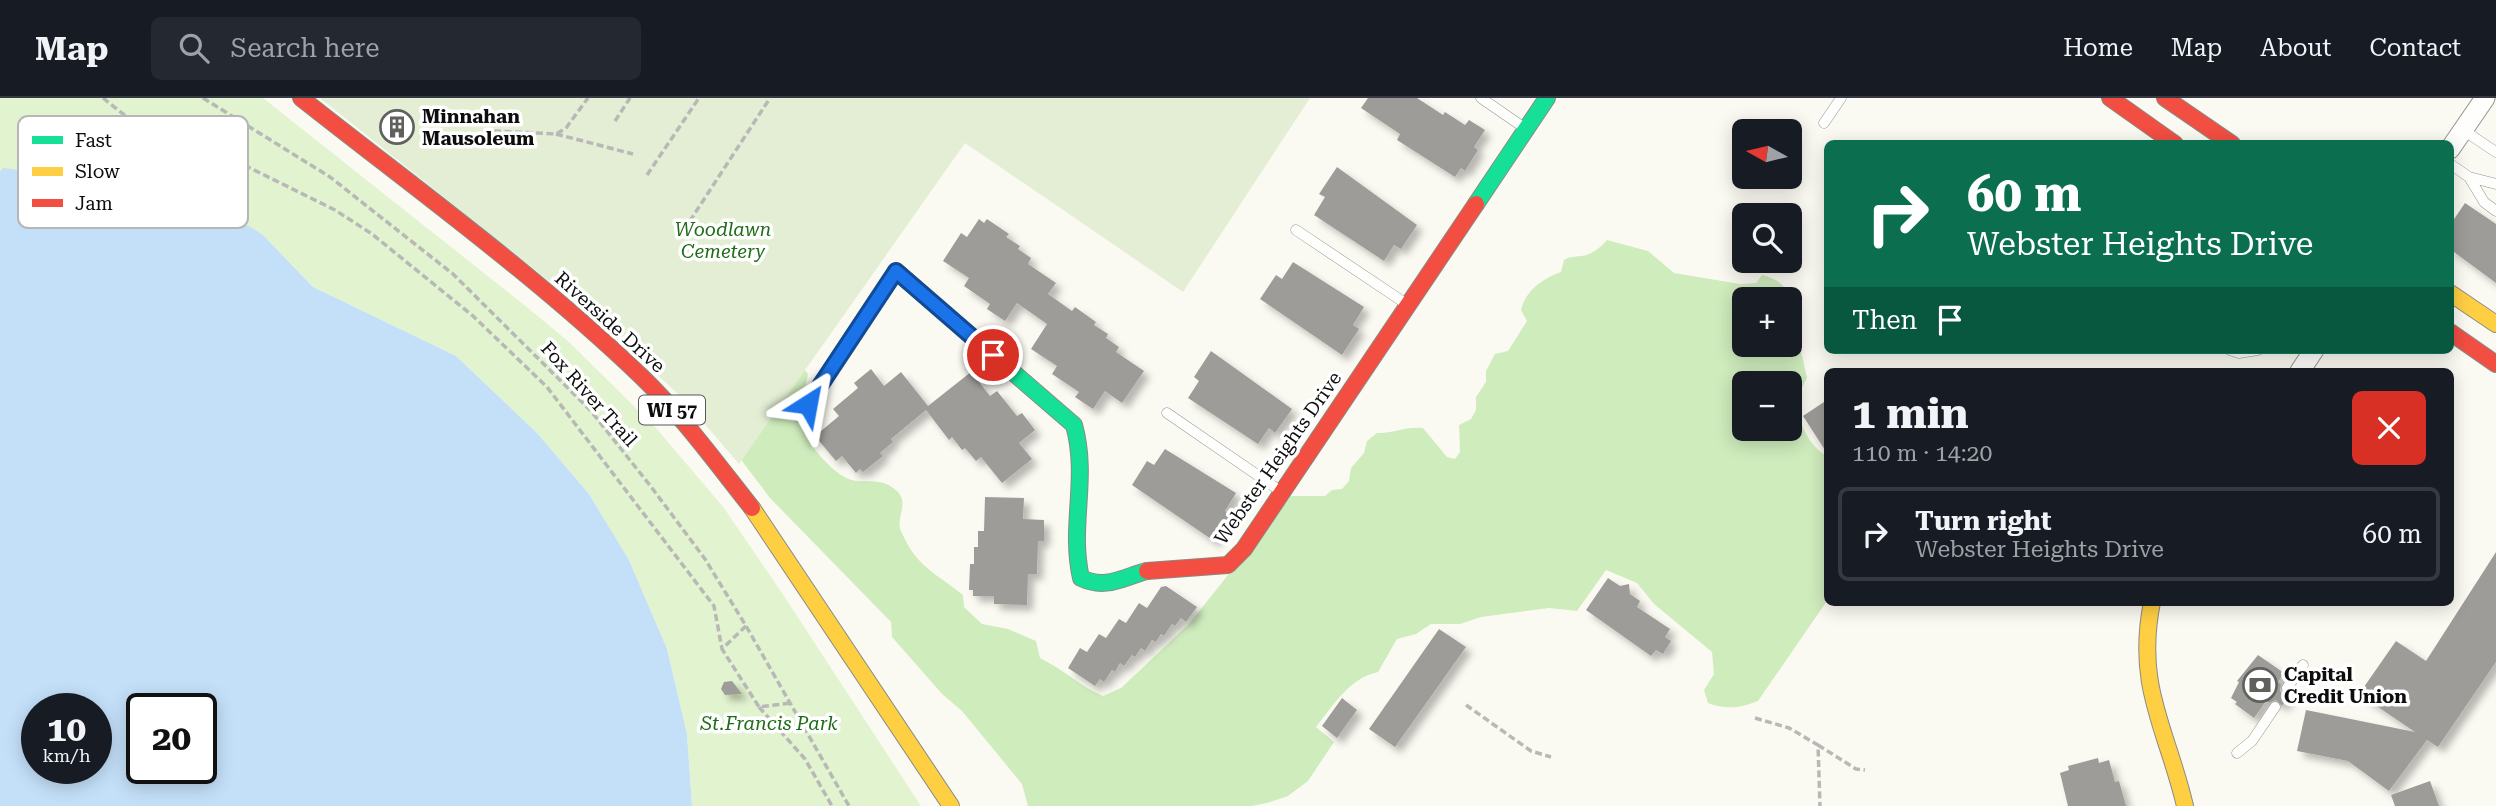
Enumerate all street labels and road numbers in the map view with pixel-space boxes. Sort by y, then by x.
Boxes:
street label: Riverside Drive [550,267,670,377]
street label: Fox River Trail [536,337,642,451]
street label: Webster Heights Drive [1210,367,1346,549]
road number: WI 57 [639,396,705,424]

